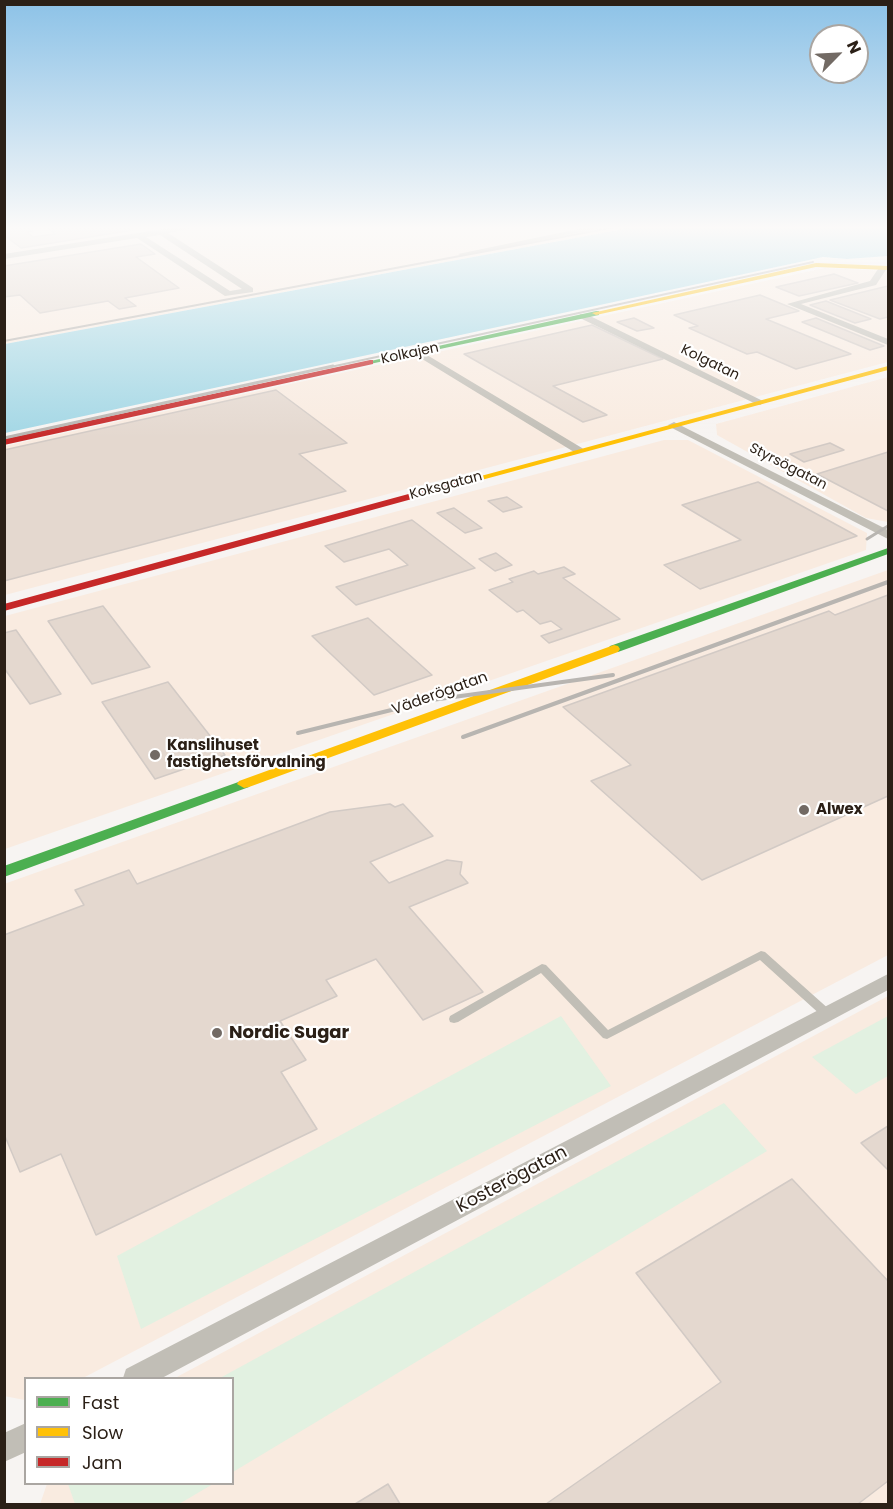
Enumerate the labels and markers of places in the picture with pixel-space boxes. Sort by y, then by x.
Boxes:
place label: Kanslihuset fastighetsförvalning [167,737,326,772]
marker: Kanslihuset fastighetsförvalning [148,748,162,762]
place label: Alwex [816,801,863,819]
marker: Alwex [797,803,811,817]
place label: Nordic Sugar [229,1022,349,1044]
marker: Nordic Sugar [210,1026,224,1040]

